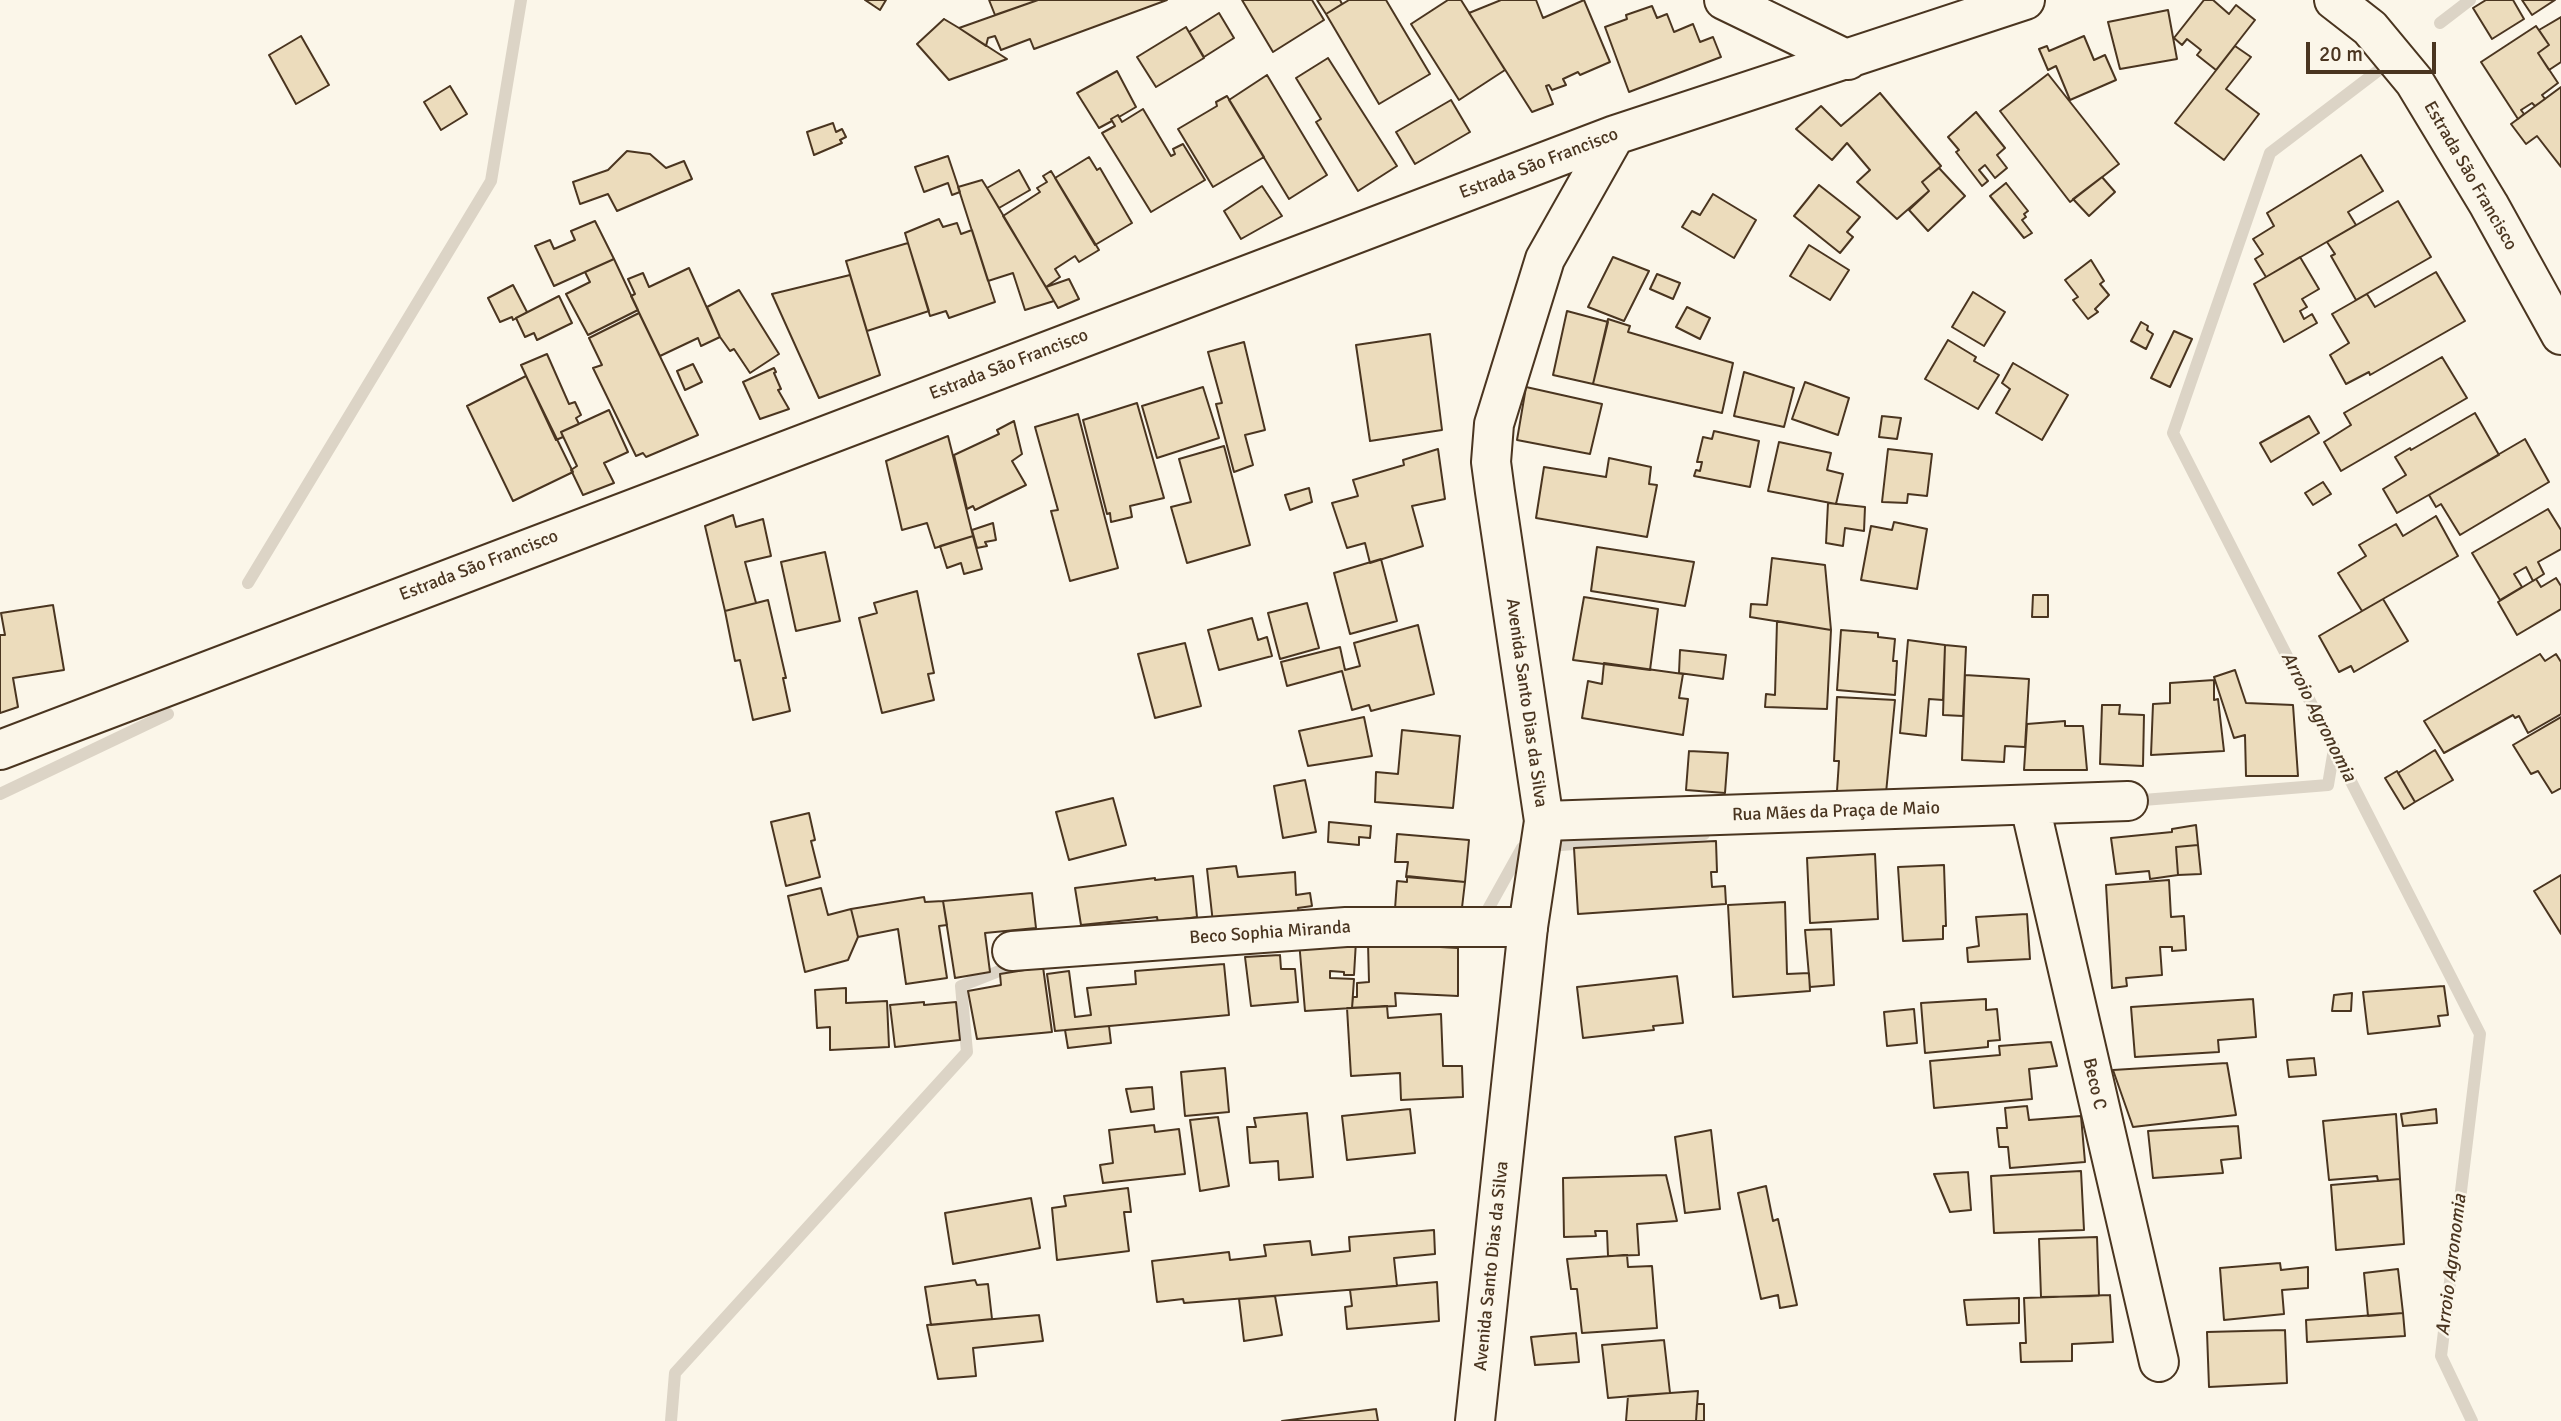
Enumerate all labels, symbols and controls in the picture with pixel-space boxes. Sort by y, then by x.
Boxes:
scale bar [2309,28,2438,72]
text: 20 m [2319,41,2363,67]
street label: Estrada São Francisco [2419,98,2521,254]
street label: Estrada São Francisco [1456,124,1622,204]
street label: Estrada São Francisco [926,325,1092,405]
street label: Estrada São Francisco [396,526,562,606]
street label: Avenida Santo Dias da Silva [1501,597,1551,809]
water label: Arroio Agronomia [2275,648,2361,786]
street label: Rua Mães da Praça de Maio [1732,798,1940,826]
street label: Beco Sophia Miranda [1189,917,1351,949]
street label: Beco C [2078,1056,2110,1112]
street label: Avenida Santo Dias da Silva [1470,1160,1514,1372]
water label: Arroio Agronomia [2432,1193,2472,1337]

